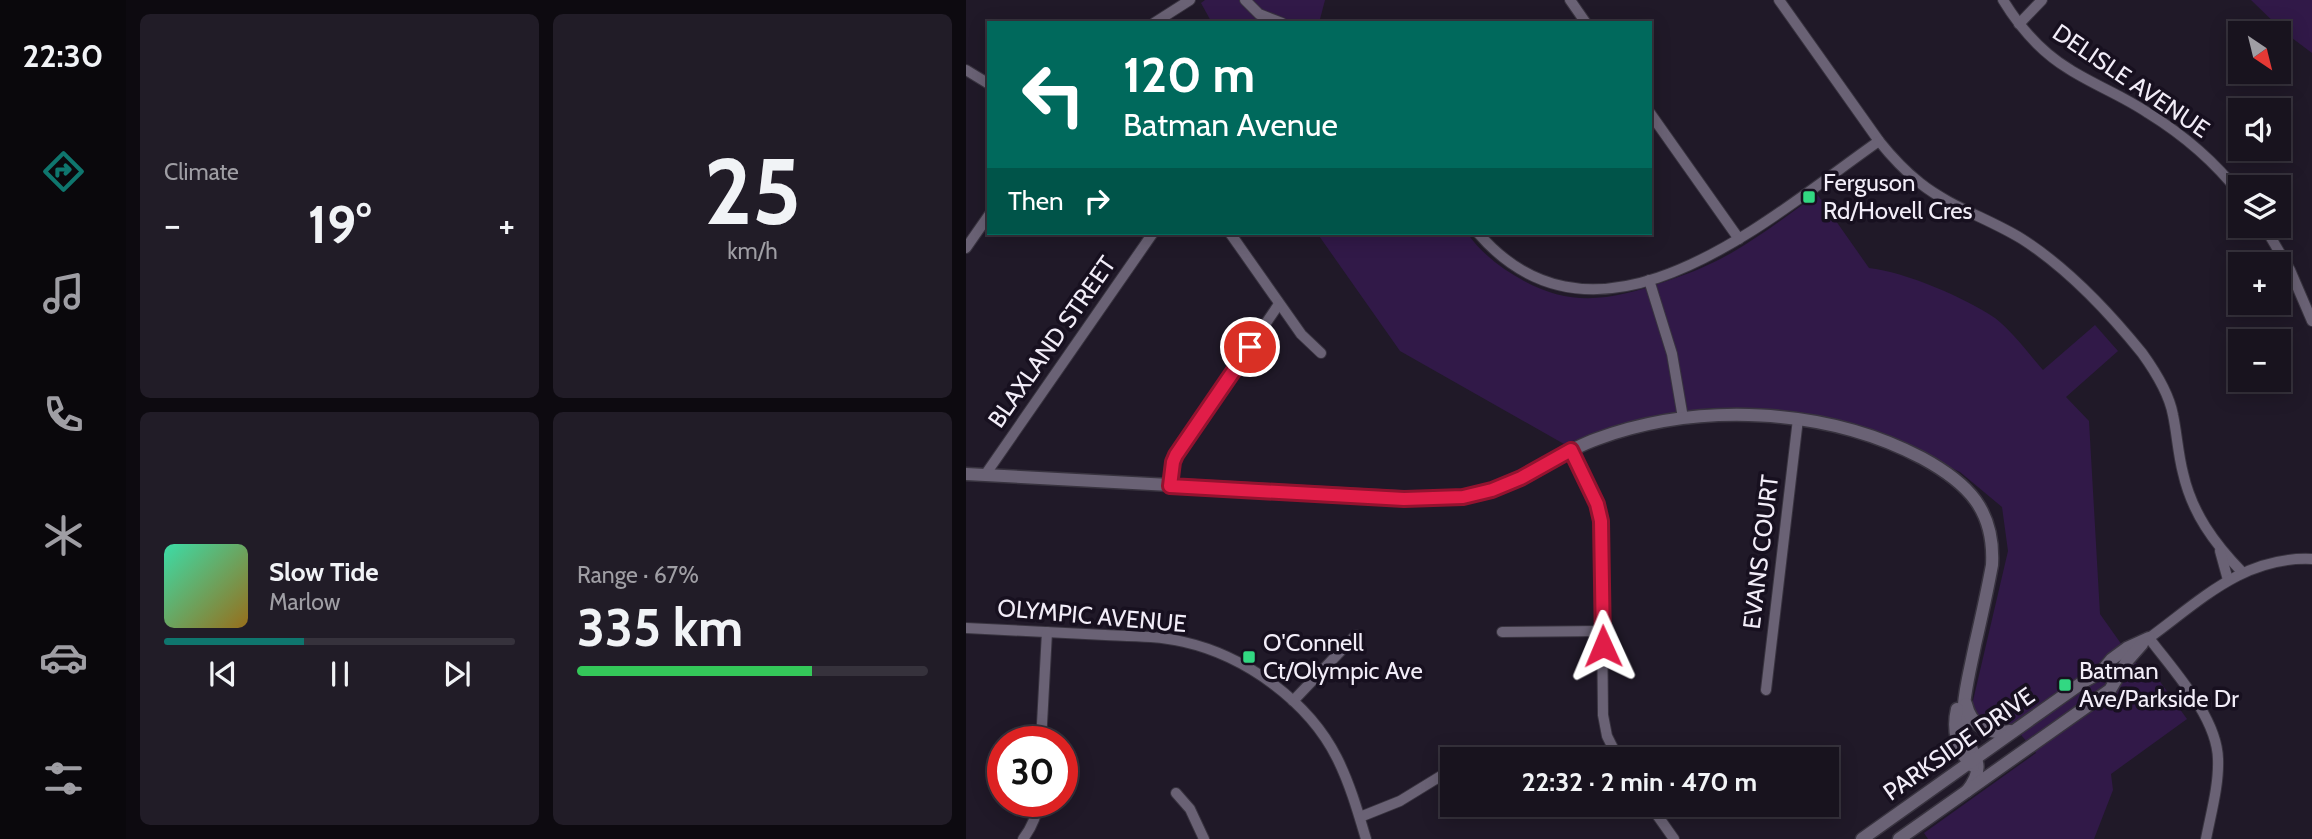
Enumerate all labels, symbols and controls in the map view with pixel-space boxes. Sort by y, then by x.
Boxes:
street label: DELISLE AVENUE [2047,17,2215,144]
north arrow [2228,21,2291,84]
map controls [2228,21,2291,392]
text: 22:30 [23,36,103,75]
text: 120 m [1123,45,1255,104]
icon: left [1008,49,1099,140]
button: sound [2228,98,2291,161]
text: Batman Avenue [1123,105,1338,144]
text: 25 [704,136,801,247]
icon: directions [39,147,88,196]
text: Climate [164,158,239,186]
place label: Ferguson Rd/Hovell Cres [1823,168,1972,225]
button: layers [2228,175,2291,238]
icon: right [1078,182,1116,220]
text: Then [1008,185,1064,217]
marker: Ferguson Rd/Hovell Cres [1801,189,1817,205]
text: 19° [308,193,371,256]
text: − [164,201,181,248]
text: + [498,201,515,248]
text: km/h [727,237,778,265]
street label: BLAXLAND STREET [982,250,1122,433]
button: + [2228,252,2291,315]
icon: music [39,269,88,318]
pin [1220,317,1280,377]
icon: arrive [1231,328,1269,366]
button: − [2228,329,2291,392]
icon: phone [39,390,88,439]
street label: EVANS COURT [1737,473,1784,631]
icon: climate [39,511,88,560]
text: Slow Tide [269,556,379,588]
text: Range · 67% [577,561,699,589]
text: Marlow [269,588,340,616]
street label: OLYMPIC AVENUE [996,593,1188,638]
text: 335 km [577,596,743,659]
position arrow [1566,609,1640,683]
place label: O'Connell Ct/Olympic Ave [1263,628,1423,685]
icon: car [39,633,88,682]
marker: O'Connell Ct/Olympic Ave [1241,649,1257,665]
icon: previous [204,655,242,693]
icon: pause [321,655,359,693]
icon: next [438,655,476,693]
place label: Batman Ave/Parkside Dr [2079,656,2239,713]
marker: Batman Ave/Parkside Dr [2057,677,2073,693]
street label: PARKSIDE DRIVE [1878,681,2040,806]
speed limit sign: 30 [987,726,1078,817]
icon: filters [39,754,88,803]
text: 22:32 · 2 min · 470 m [1522,766,1757,798]

